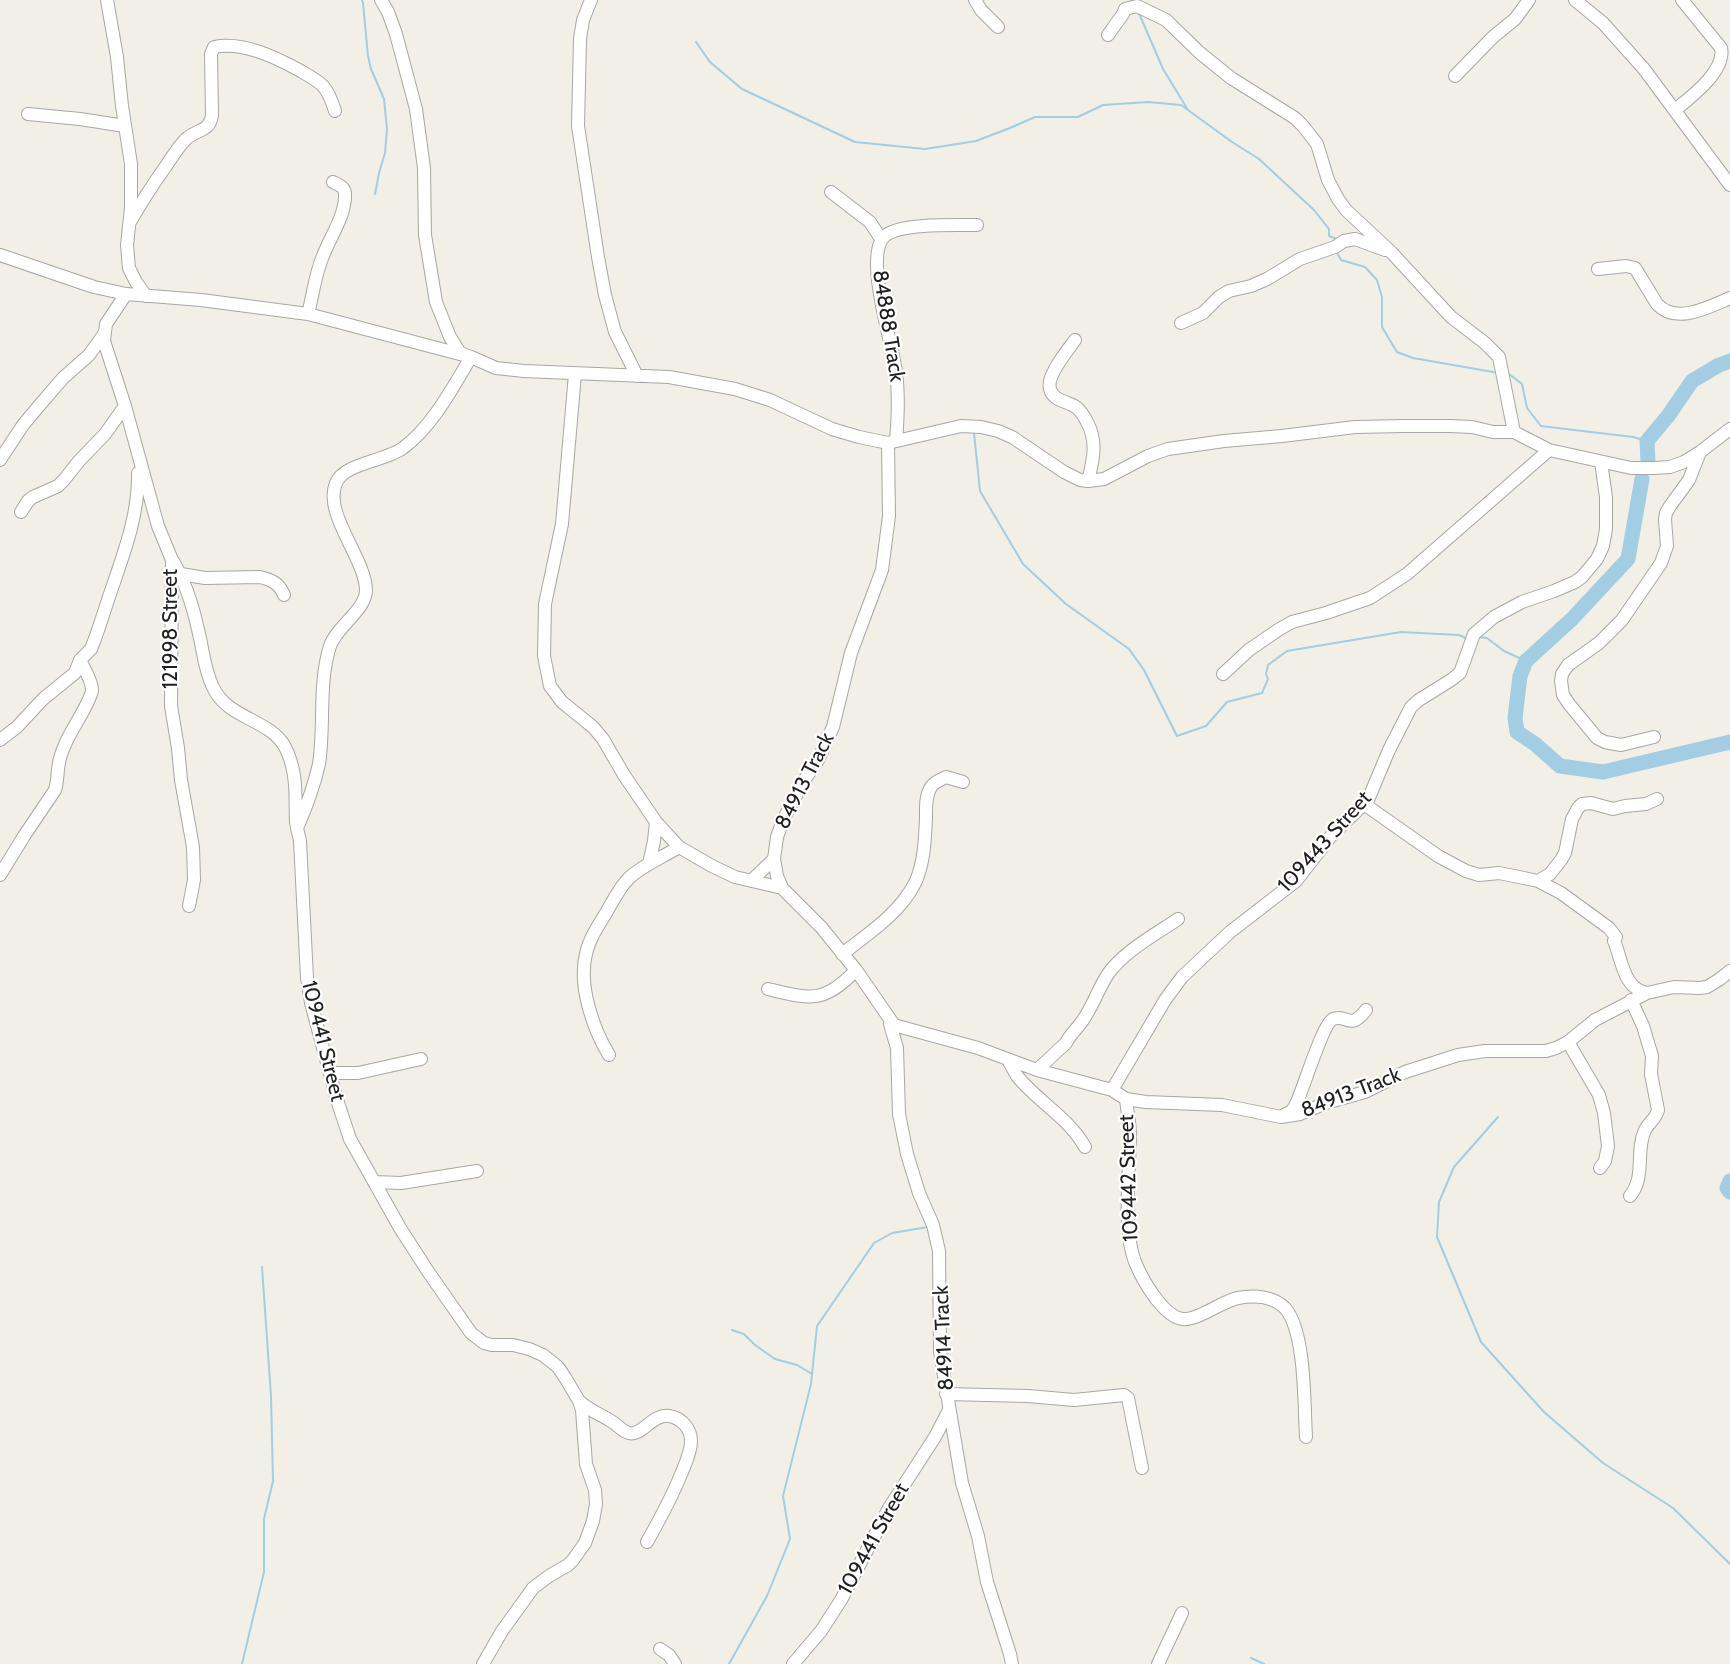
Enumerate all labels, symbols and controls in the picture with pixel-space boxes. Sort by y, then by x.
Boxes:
street label: 84888 Track [867,268,909,384]
street label: 121998 Street [158,569,184,689]
street label: 84913 Track [770,729,840,833]
street label: 109443 Street [1273,786,1377,898]
street label: 109441 Street [296,978,350,1104]
street label: 84913 Track [1298,1062,1404,1124]
street label: 109442 Street [1114,1114,1144,1242]
street label: 84914 Track [929,1285,959,1391]
street label: 109441 Street [833,1479,915,1599]

